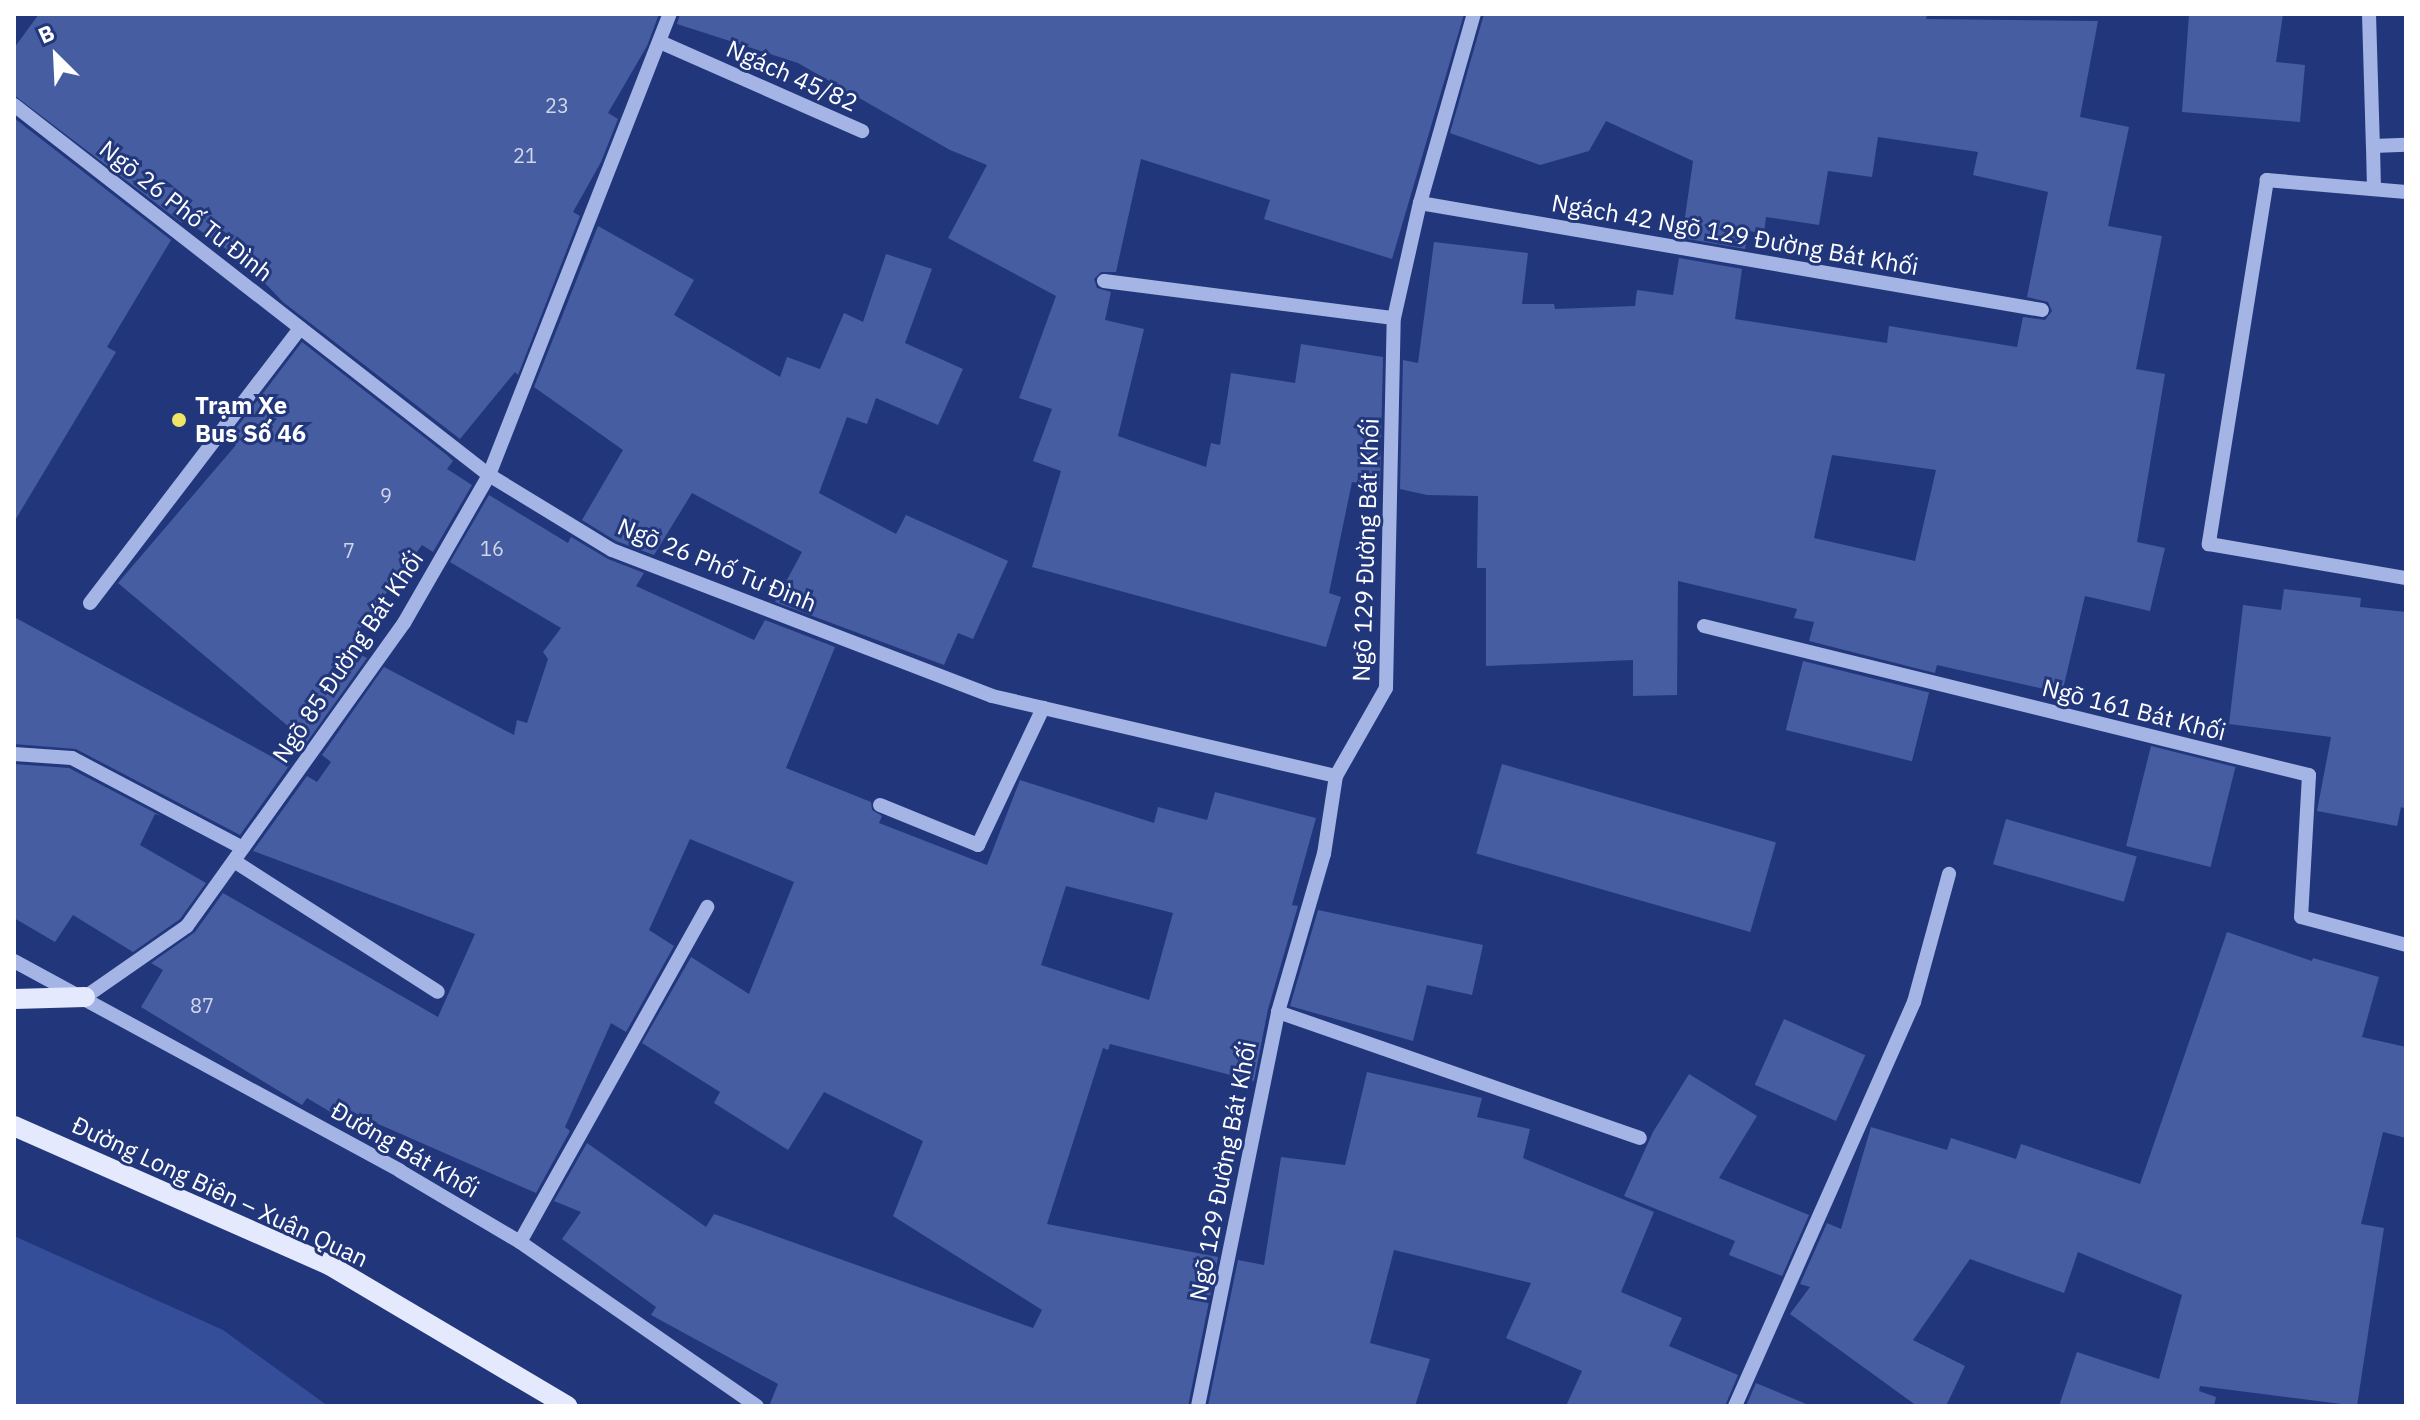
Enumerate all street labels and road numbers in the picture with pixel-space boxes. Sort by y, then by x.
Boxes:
street label: Ngách 45/82 [722,34,862,118]
street label: Ngõ 26 Phố Tư Đình [94,135,278,287]
street label: Ngách 42 Ngõ 129 Đường Bát Khối [1549,189,1921,281]
street label: Ngõ 129 Đường Bát Khối [1347,418,1385,682]
street label: Ngõ 26 Phố Tư Đình [614,512,820,618]
street label: Ngõ 85 Đường Bát Khối [266,546,430,768]
street label: Ngõ 161 Bát Khối [2039,673,2229,747]
street label: Ngõ 129 Đường Bát Khối [1184,1039,1262,1303]
street label: Đường Bát Khối [326,1096,484,1204]
street label: Đường Long Biên – Xuân Quan [67,1111,373,1273]

